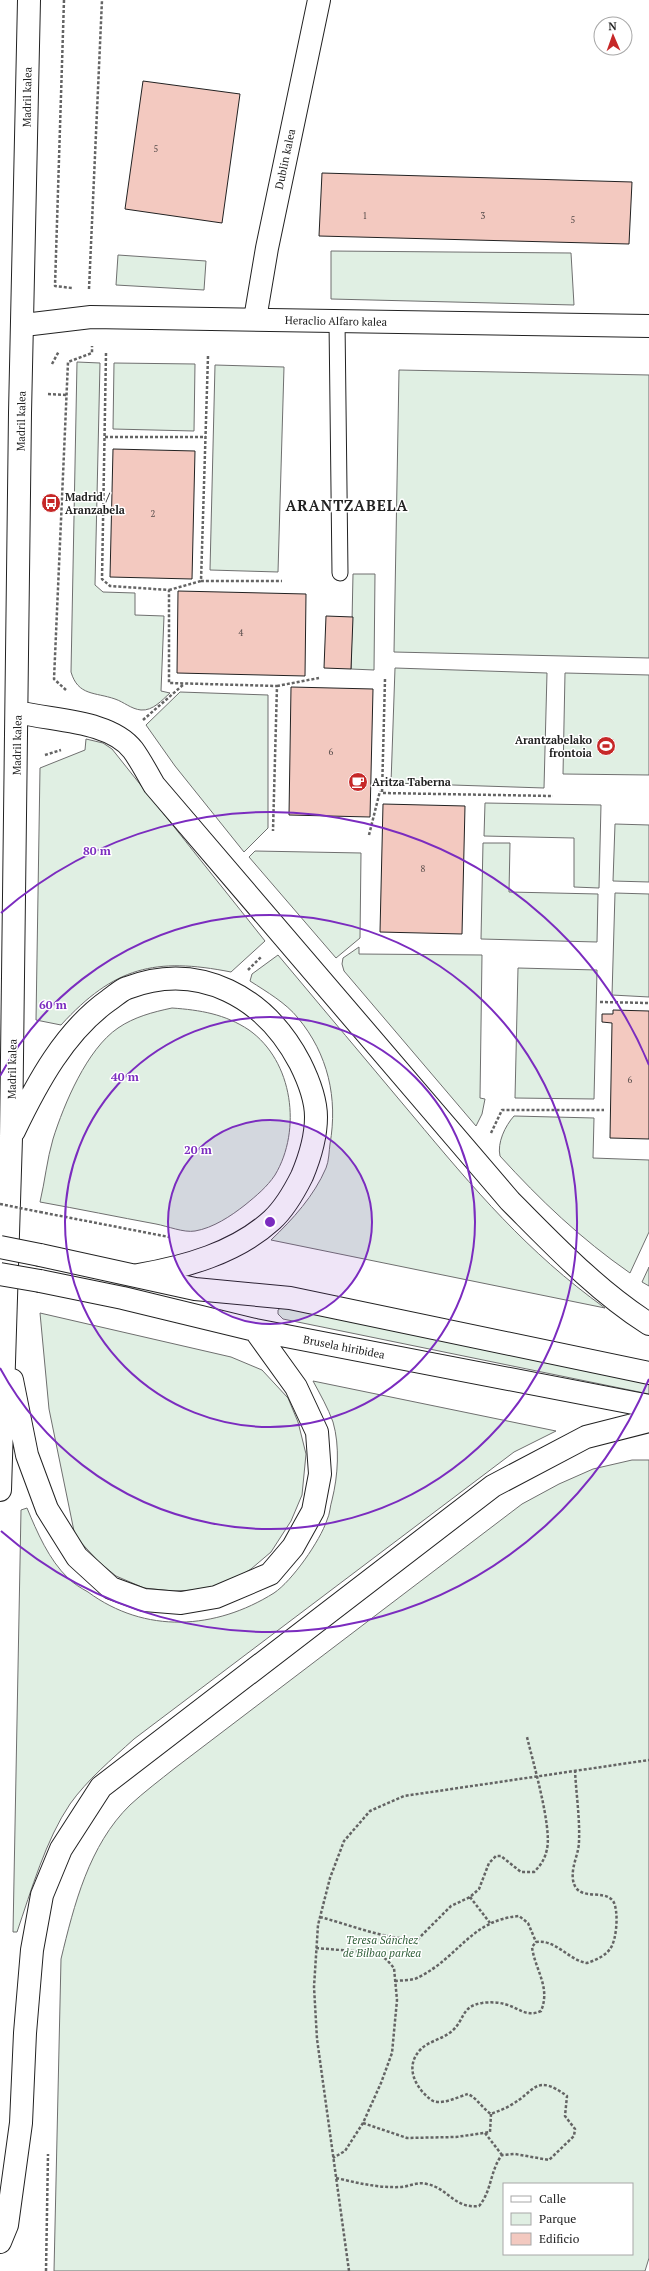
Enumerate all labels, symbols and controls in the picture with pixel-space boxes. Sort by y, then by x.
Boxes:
north arrow [593,16,633,56]
text: N [608,19,618,33]
street label: Madril kalea [19,66,35,127]
street label: Dublin kalea [272,127,298,191]
house number: 5 [154,143,159,155]
house number: 1 [363,210,367,222]
house number: 3 [481,210,486,222]
house number: 5 [571,214,576,226]
street label: Heraclio Alfaro kalea [285,313,388,329]
street label: Madril kalea [13,390,29,451]
place label: Madrid / Aranzabela [65,490,125,517]
bus stop icon: Madrid / Aranzabela [40,492,62,514]
district label: ARANTZABELA [285,495,409,515]
house number: 2 [151,508,156,520]
house number: 4 [239,627,244,639]
street label: Madril kalea [9,714,25,775]
place label: Arantzabelako frontoia [515,733,592,760]
sports icon: Arantzabelako frontoia [595,735,617,757]
house number: 6 [329,746,334,758]
cafe icon: Aritza Taberna [347,771,369,793]
place label: Aritza Taberna [372,775,451,789]
text: 80 m [83,843,111,858]
house number: 8 [421,863,426,875]
text: 60 m [39,997,67,1012]
street label: Madril kalea [4,1038,20,1099]
text: 40 m [111,1069,139,1084]
house number: 6 [628,1074,633,1086]
text: 20 m [184,1142,212,1157]
centre of rings [263,1215,277,1229]
street label: Brusela hiribidea [302,1332,386,1362]
park label: Teresa Sánchez de Bilbao parkea [343,1933,421,1960]
legend [503,2183,633,2255]
text: Calle [539,2191,566,2206]
text: Parque [539,2211,576,2226]
text: Edificio [539,2231,580,2246]

